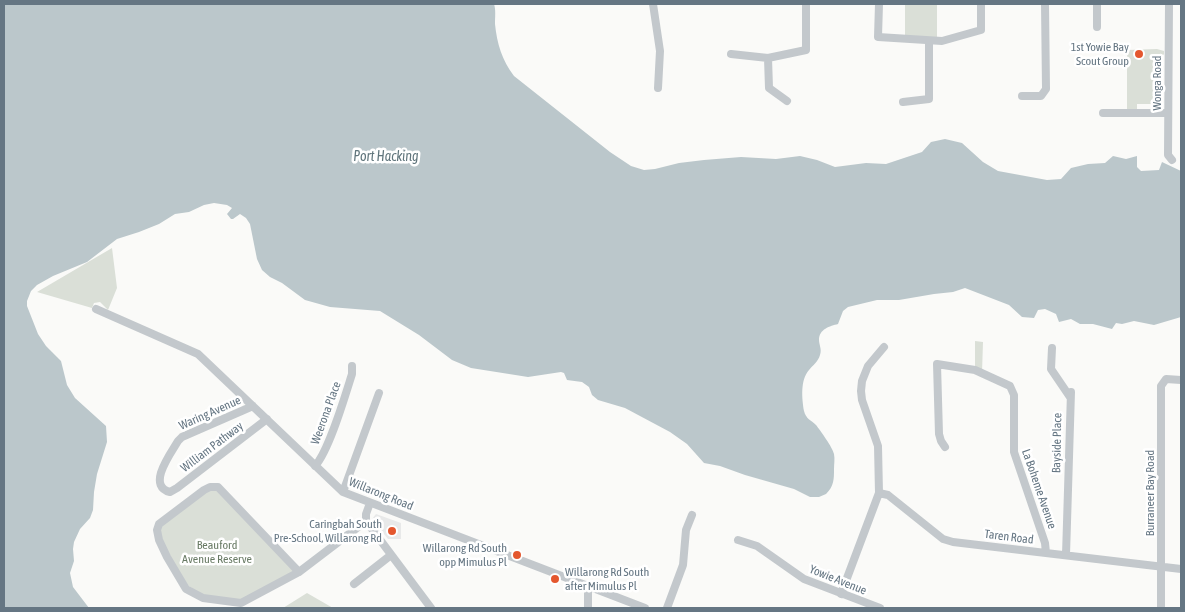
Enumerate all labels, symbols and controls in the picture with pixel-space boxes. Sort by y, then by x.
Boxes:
place label: 1st Yowie Bay Scout Group [1071,40,1129,68]
marker: 1st Yowie Bay Scout Group [1133,48,1145,60]
street label: Wonga Road [1150,56,1164,110]
water label: Port Hacking [353,149,419,165]
street label: Weerona Place [308,380,344,446]
street label: Waring Avenue [177,393,243,433]
street label: Bayside Place [1049,413,1065,473]
street label: William Pathway [178,419,246,475]
street label: La Boheme Avenue [1019,447,1059,531]
street label: Burraneer Bay Road [1143,450,1157,536]
street label: Willarong Road [347,475,415,513]
place label: Caringbah South Pre-School, Willarong Rd [274,517,382,545]
marker: Caringbah South Pre-School, Willarong Rd [386,525,398,537]
street label: Taren Road [984,527,1034,547]
park label: Beauford Avenue Reserve [182,538,252,566]
place label: Willarong Rd South opp Mimulus Pl [423,541,507,569]
marker: Willarong Rd South opp Mimulus Pl [511,549,523,561]
street label: Yowie Avenue [807,562,869,598]
place label: Willarong Rd South after Mimulus Pl [565,565,649,593]
marker: Willarong Rd South after Mimulus Pl [549,573,561,585]

